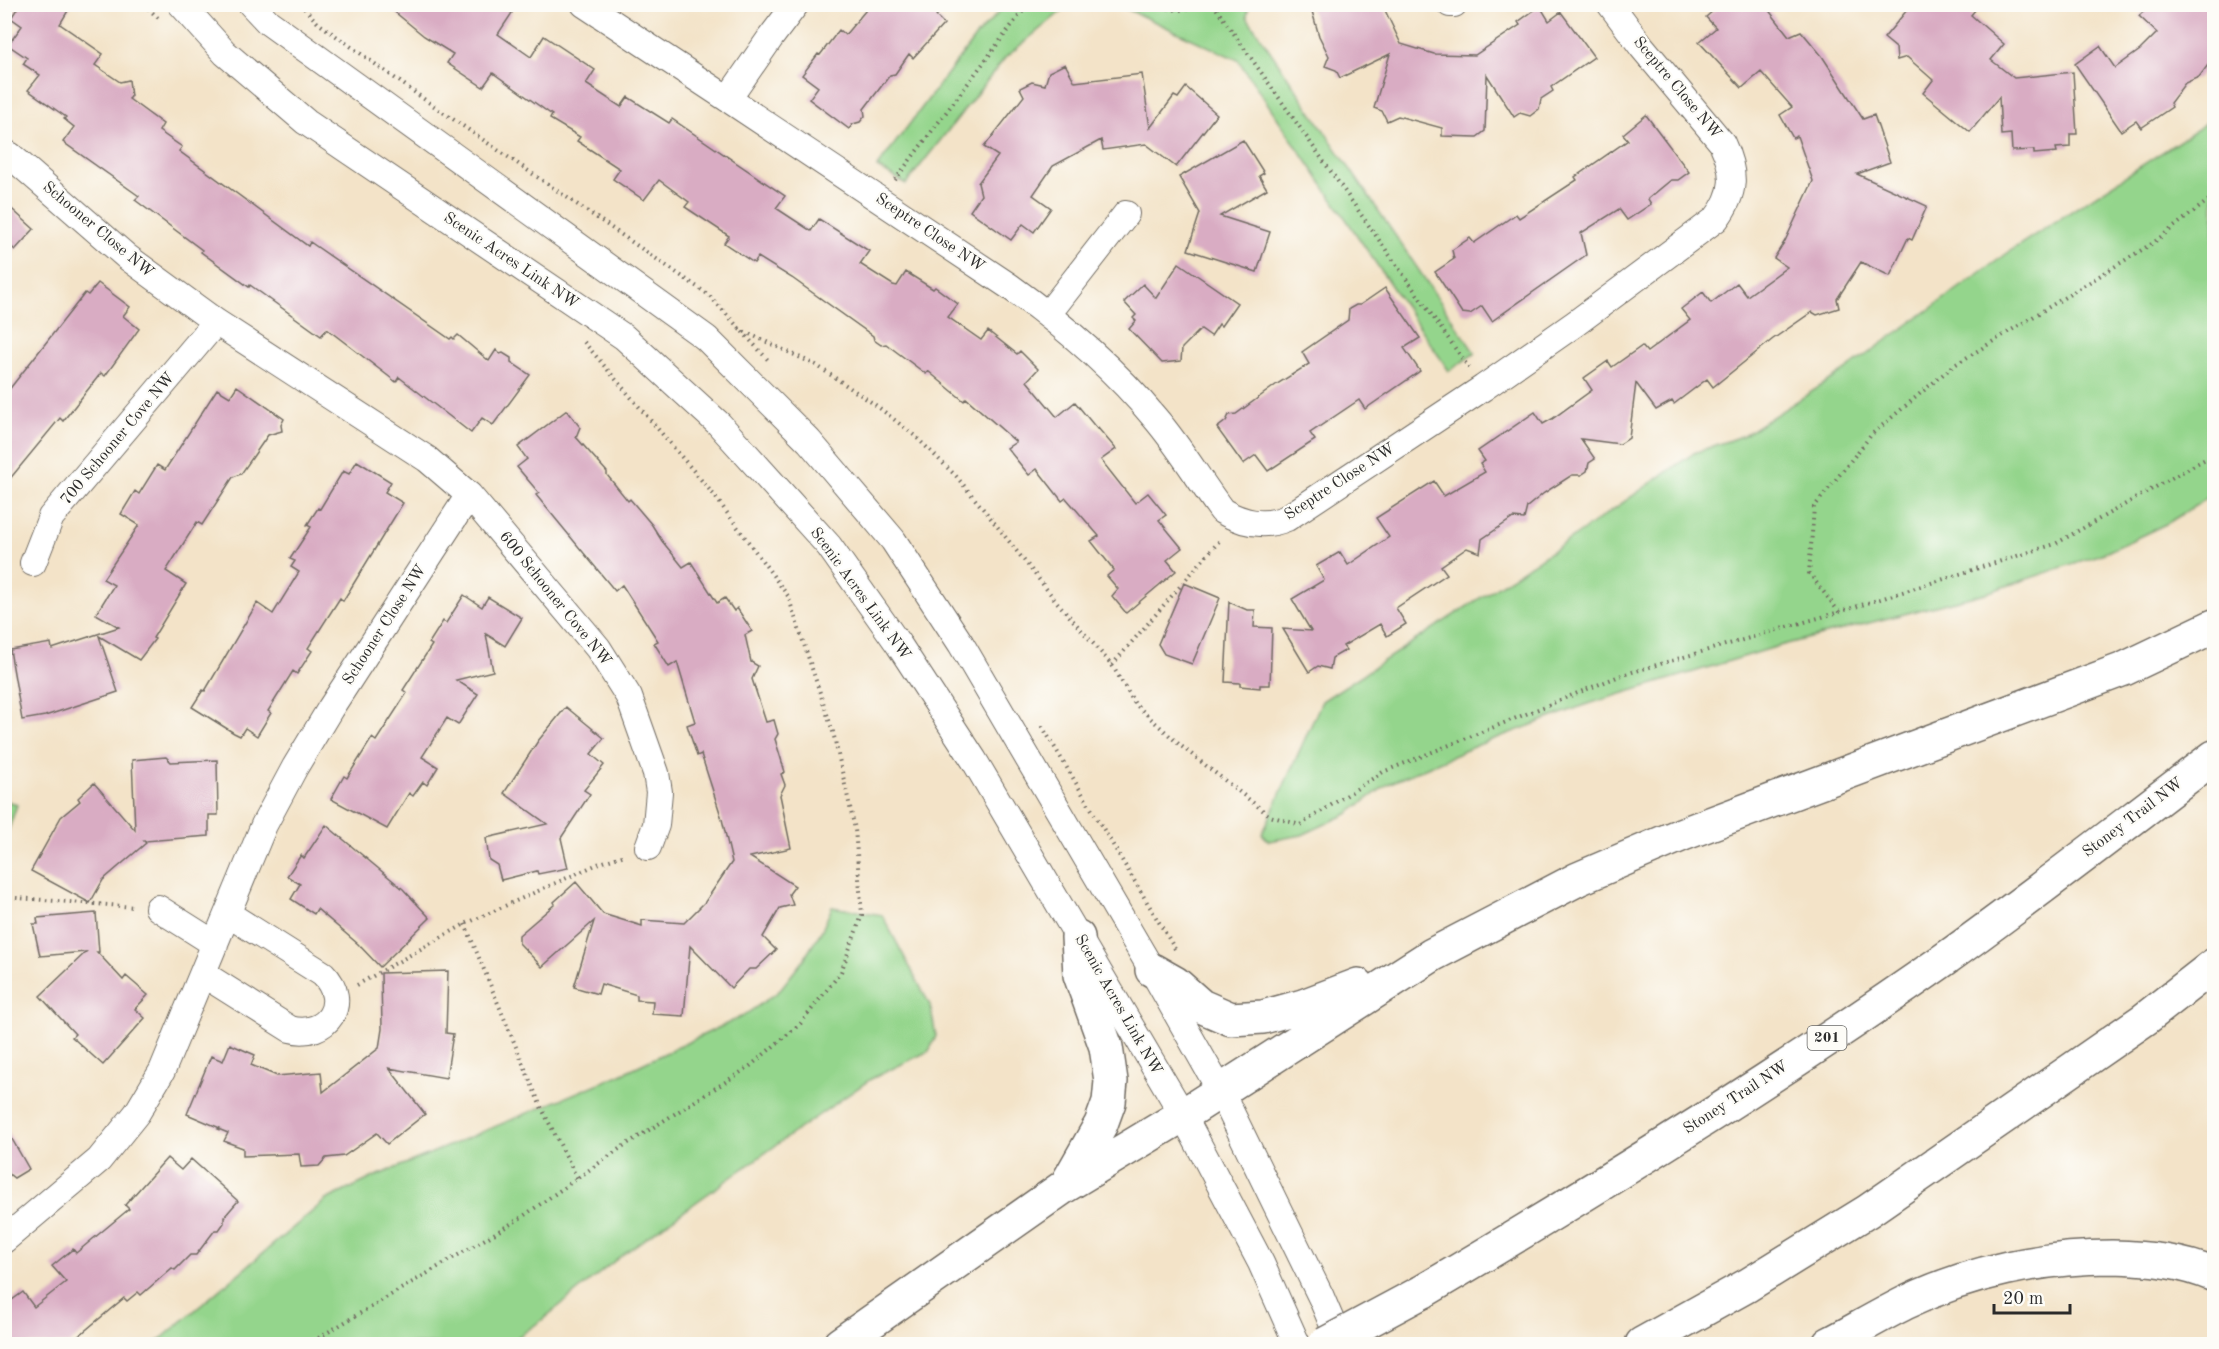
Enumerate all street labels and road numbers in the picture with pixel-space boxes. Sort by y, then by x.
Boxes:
street label: Sceptre Close NW [1630,34,1724,142]
street label: Schooner Close NW [39,179,157,281]
street label: Sceptre Close NW [873,191,987,275]
street label: Scenic Acres Link NW [441,210,581,312]
street label: 700 Schooner Cove NW [58,370,178,508]
street label: Sceptre Close NW [1282,441,1398,523]
street label: Scenic Acres Link NW [807,525,913,663]
street label: 600 Schooner Cove NW [496,529,614,669]
street label: Schooner Close NW [340,562,430,688]
street label: Stoney Trail NW [2080,775,2186,861]
street label: Scenic Acres Link NW [1071,932,1165,1078]
road number: 201 [1808,1026,1846,1050]
street label: Stoney Trail NW [1681,1058,1791,1138]

